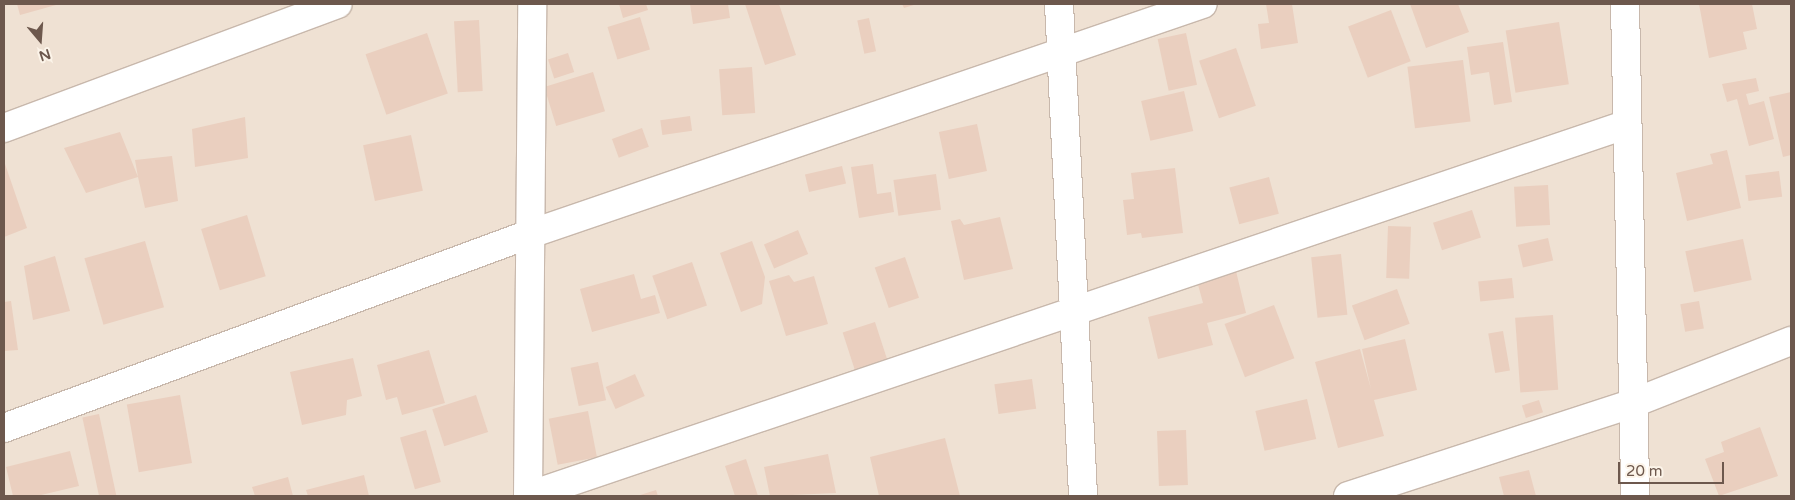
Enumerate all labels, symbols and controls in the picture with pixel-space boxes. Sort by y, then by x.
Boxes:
north arrow [15,15,65,65]
text: N [37,45,53,65]
scale bar [1620,452,1726,484]
text: 20 m [1626,462,1663,480]

